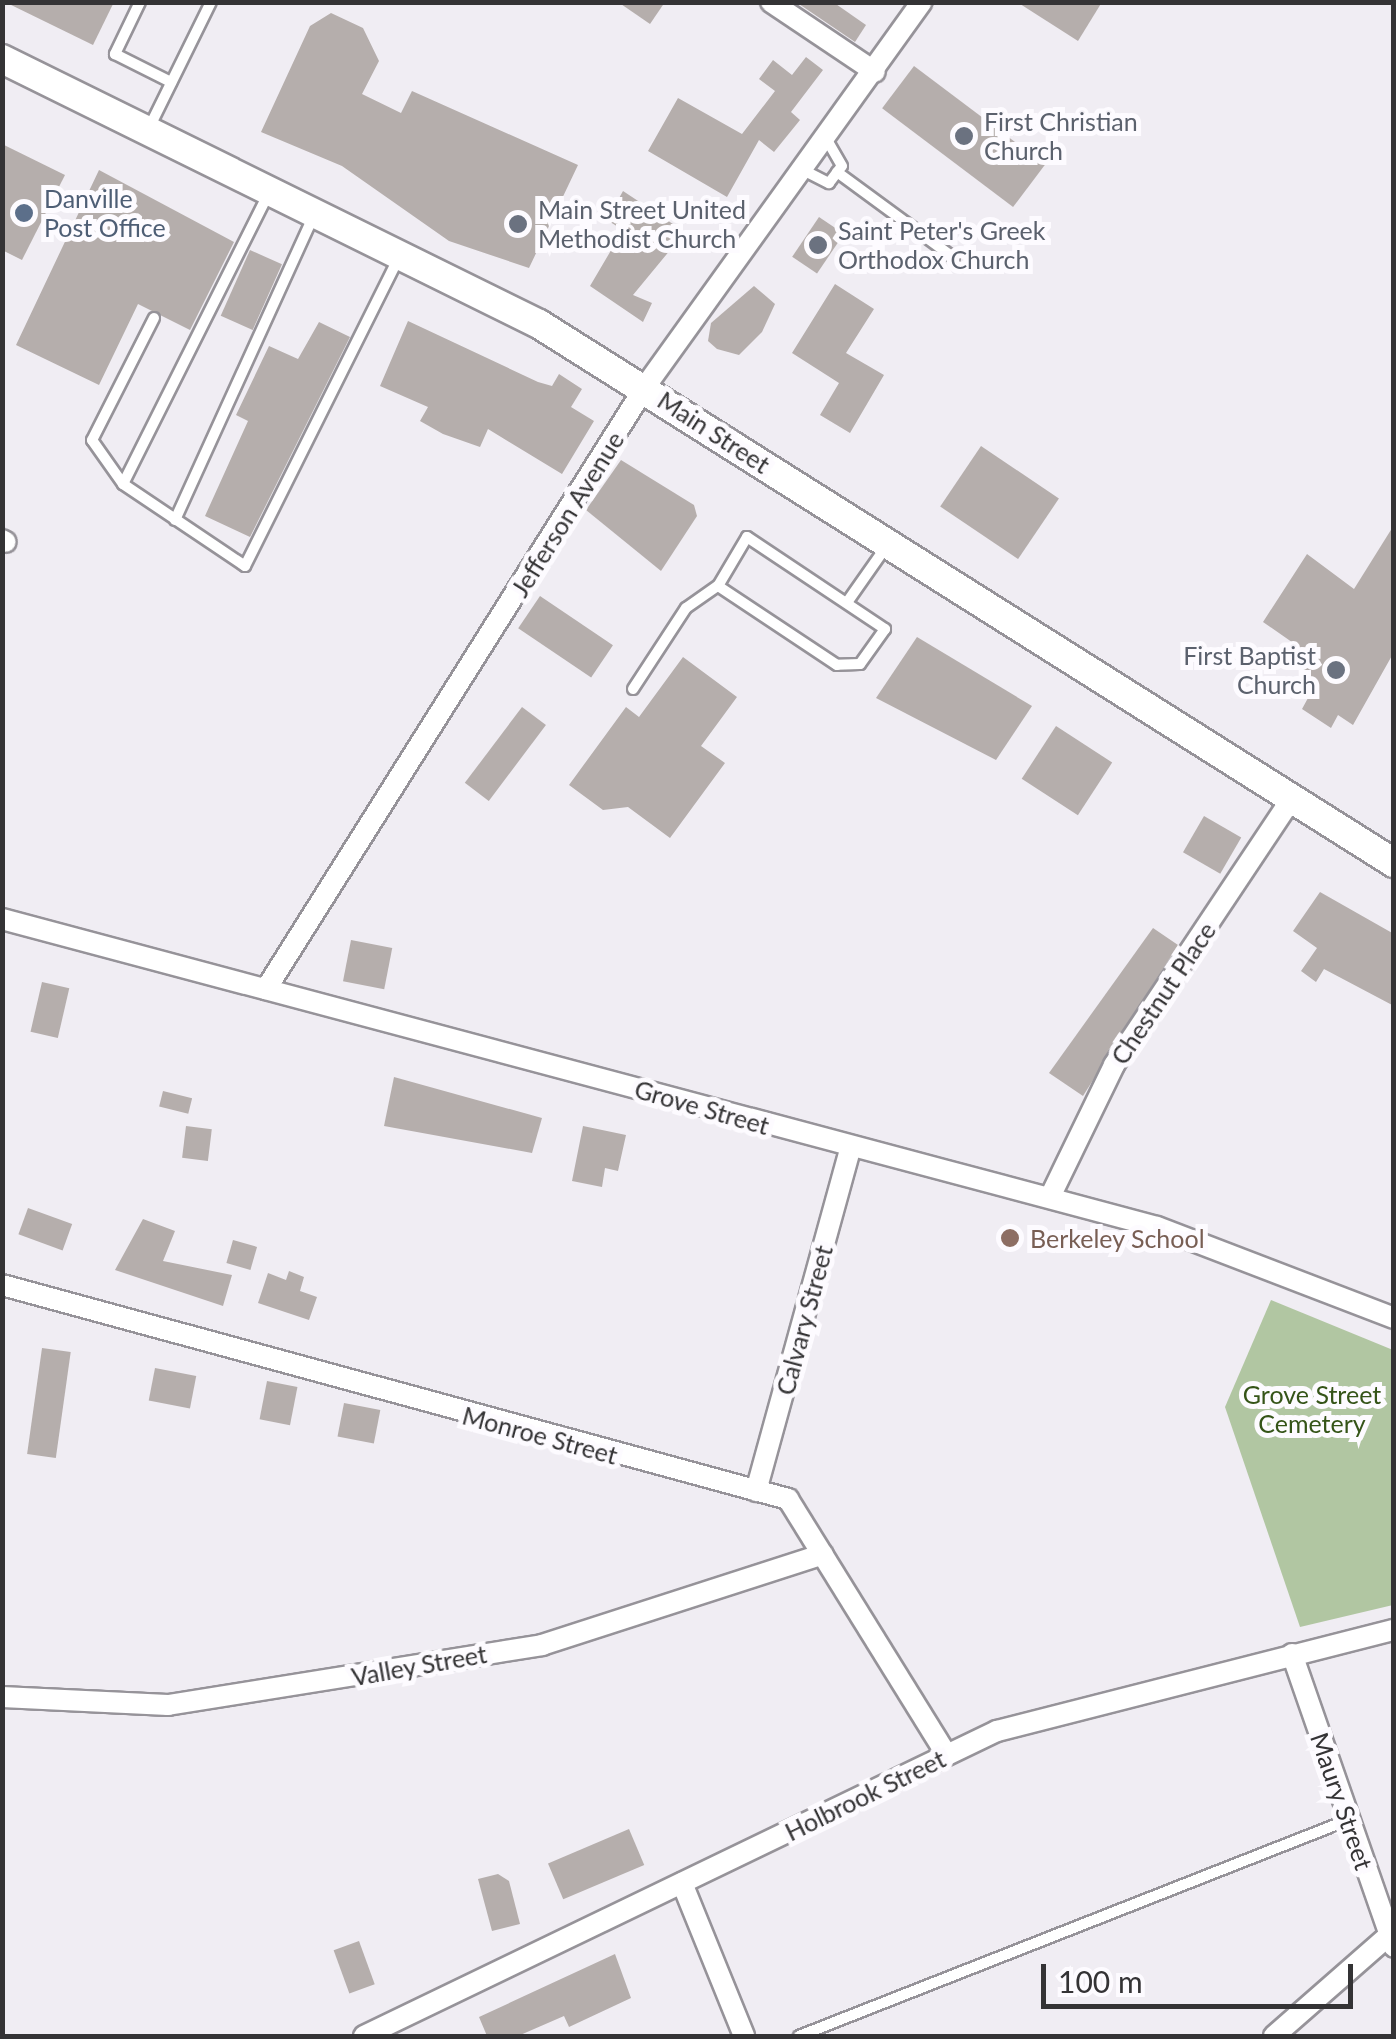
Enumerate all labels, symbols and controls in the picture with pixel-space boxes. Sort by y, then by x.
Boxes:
place label: First Christian Church [984,107,1138,166]
marker: First Christian Church [953,125,975,147]
place label: Danville Post Office [44,184,166,243]
place label: Main Street United Methodist Church [538,195,746,254]
marker: Danville Post Office [13,202,35,224]
marker: Main Street United Methodist Church [507,213,529,235]
place label: Saint Peter's Greek Orthodox Church [838,216,1045,275]
marker: Saint Peter's Greek Orthodox Church [807,234,829,256]
street label: Main Street [652,385,776,479]
street label: Jefferson Avenue [504,426,630,602]
place label: First Baptist Church [1183,641,1316,700]
marker: First Baptist Church [1325,659,1347,681]
street label: Chestnut Place [1104,916,1222,1070]
street label: Grove Street [631,1074,773,1140]
place label: Berkeley School [1030,1223,1205,1253]
marker: Berkeley School [999,1227,1021,1249]
street label: Calvary Street [770,1242,838,1398]
park label: Grove Street Cemetery [1243,1380,1381,1439]
street label: Monroe Street [459,1400,621,1470]
street label: Valley Street [349,1638,489,1692]
street label: Maury Street [1304,1728,1380,1874]
street label: Holbrook Street [780,1743,950,1847]
scale bar [1046,1944,1358,2006]
text: 100 m [1058,1963,1143,1999]

